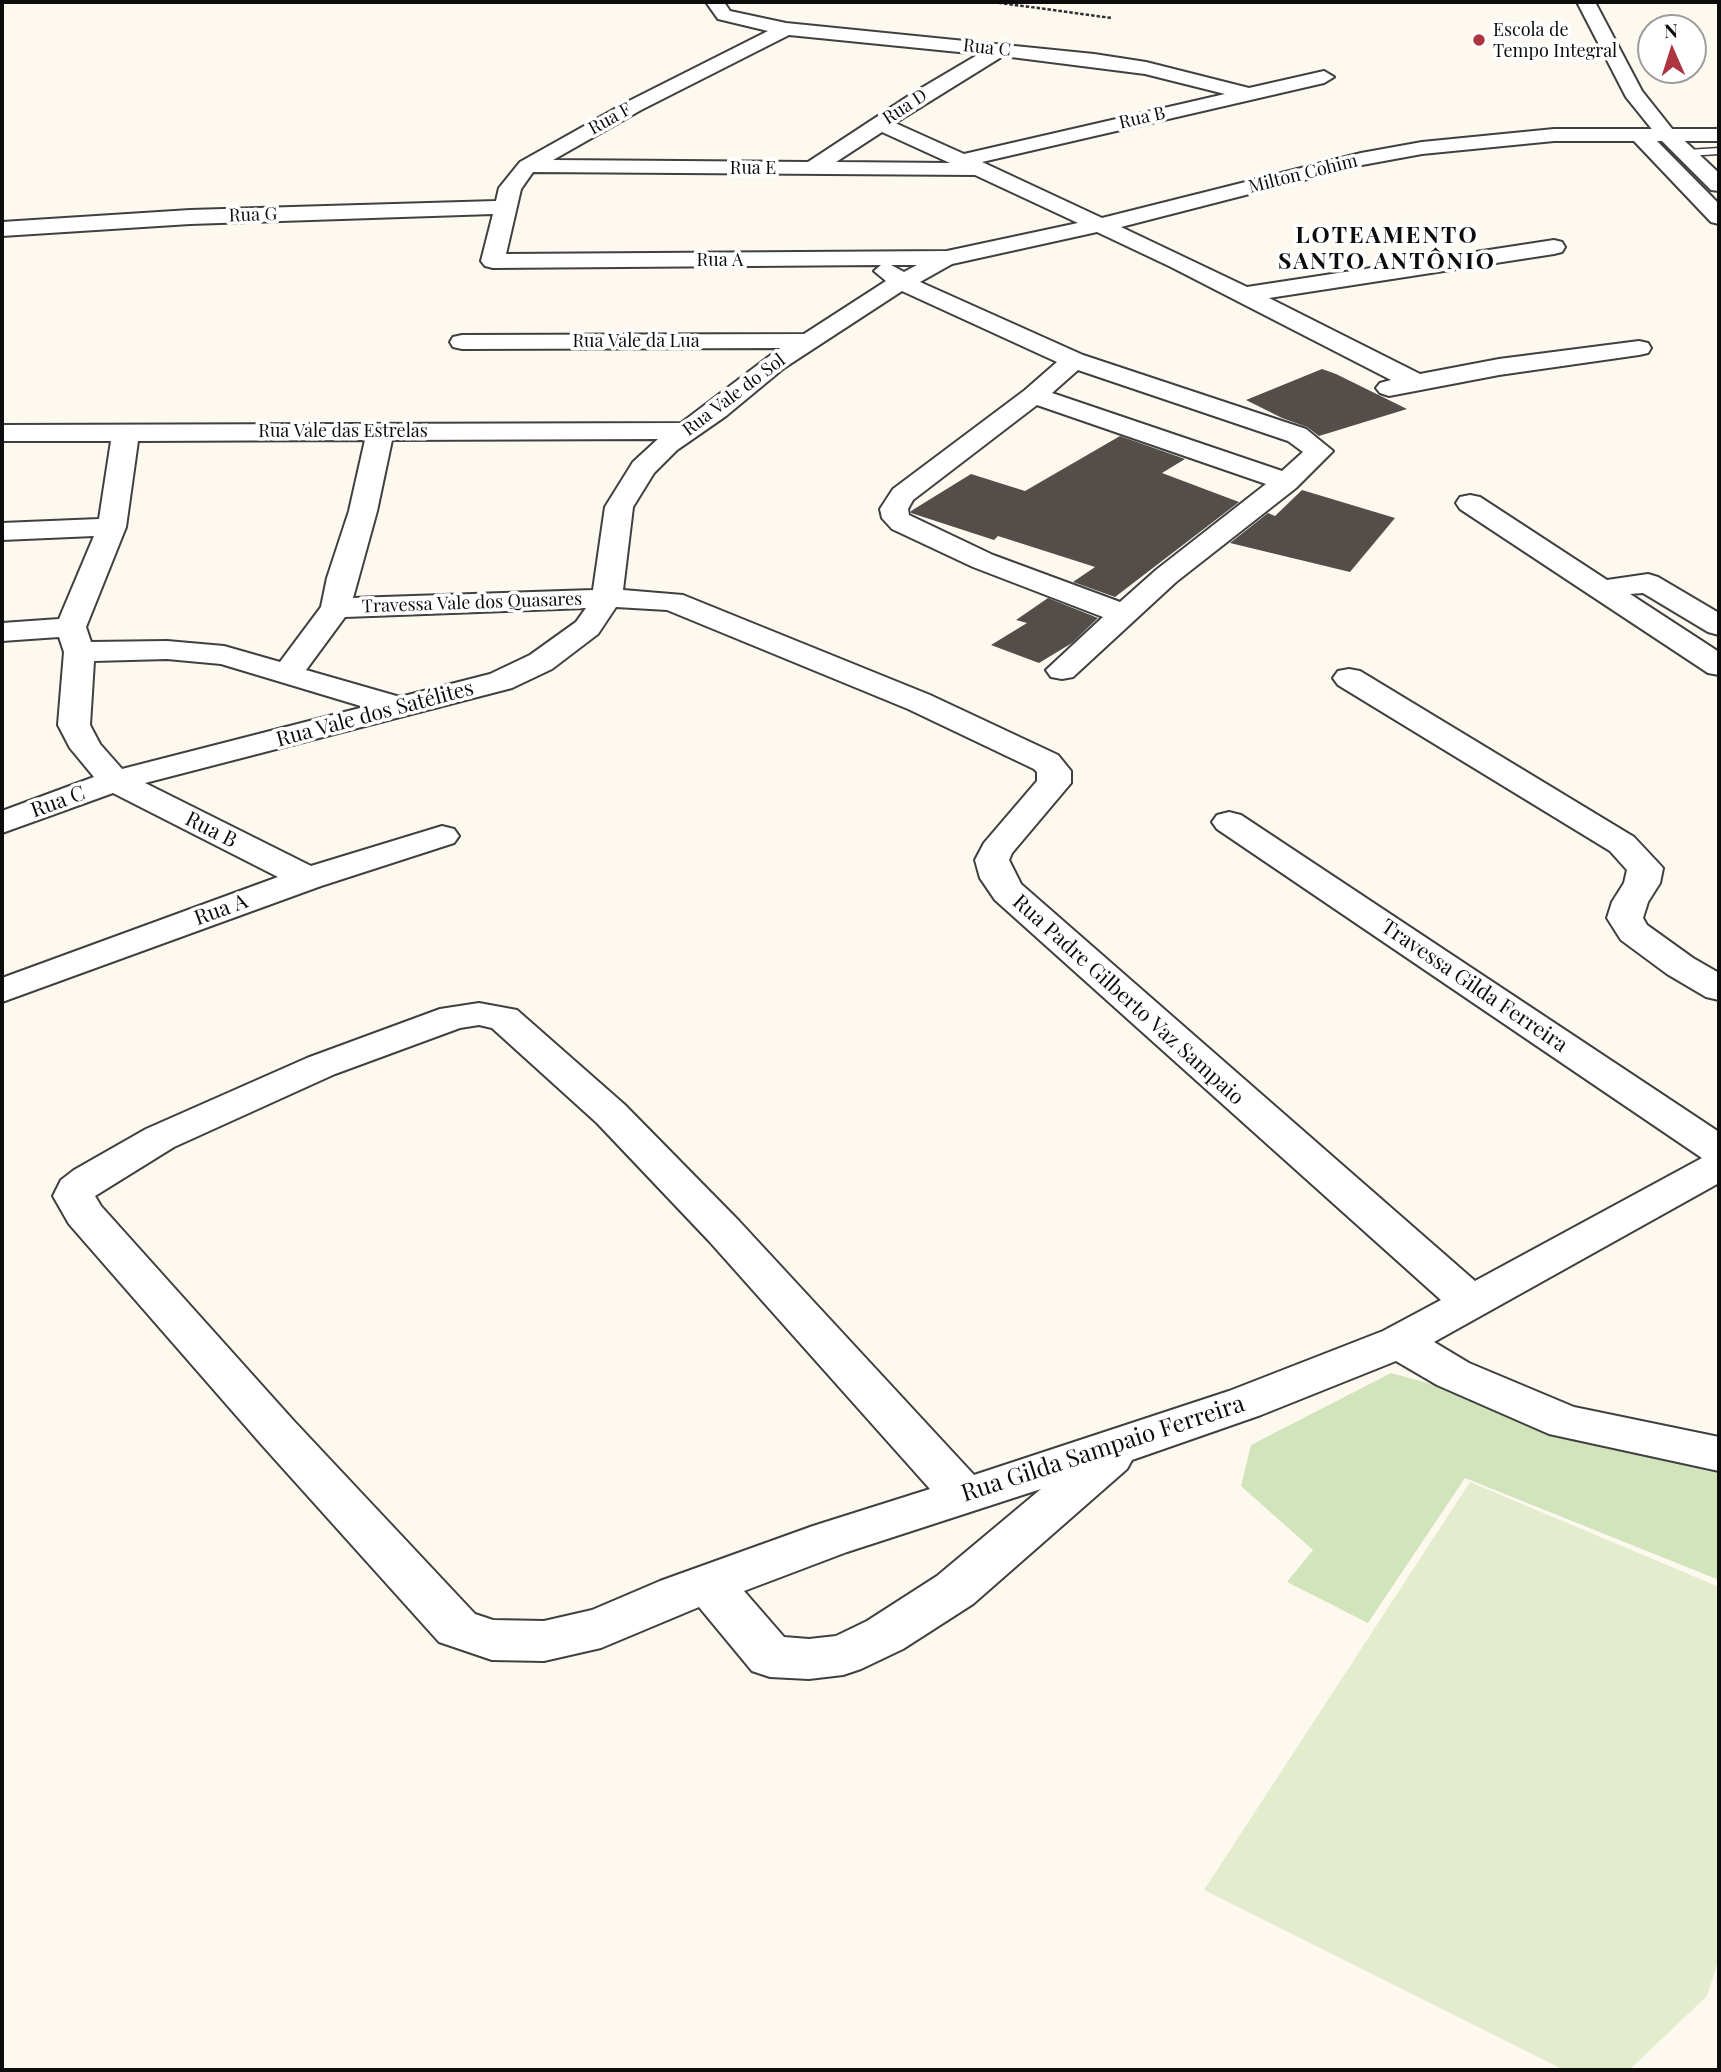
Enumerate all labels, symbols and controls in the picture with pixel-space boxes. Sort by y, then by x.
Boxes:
north arrow [1637,14,1707,84]
text: N [1663,17,1679,43]
place label: Escola de Tempo Integral [1493,19,1617,61]
marker: Escola de Tempo Integral [1471,32,1487,48]
street label: Rua C [962,35,1012,61]
street label: Rua D [879,85,931,129]
street label: Rua F [585,98,635,140]
street label: Rua B [1117,102,1167,134]
street label: Milton Cohim [1246,150,1360,198]
street label: Rua E [730,157,776,179]
street label: Rua G [229,203,277,227]
district label: LOTEAMENTO SANTO ANTÔNIO [1280,222,1494,276]
street label: Rua A [697,249,743,271]
street label: Rua Vale da Lua [572,330,700,352]
street label: Rua Vale do Sol [679,349,789,441]
street label: Rua Vale das Estrelas [258,420,428,442]
street label: Travessa Vale dos Quasares [361,588,583,618]
street label: Rua Vale dos Satélites [274,676,476,752]
street label: Rua C [27,781,89,823]
street label: Rua B [181,806,241,854]
street label: Rua A [191,889,251,931]
street label: Rua Padre Gilberto Vaz Sampaio [1007,889,1249,1111]
street label: Travessa Gilda Ferreira [1376,914,1572,1058]
street label: Rua Gilda Sampaio Ferreira [958,1390,1248,1508]

